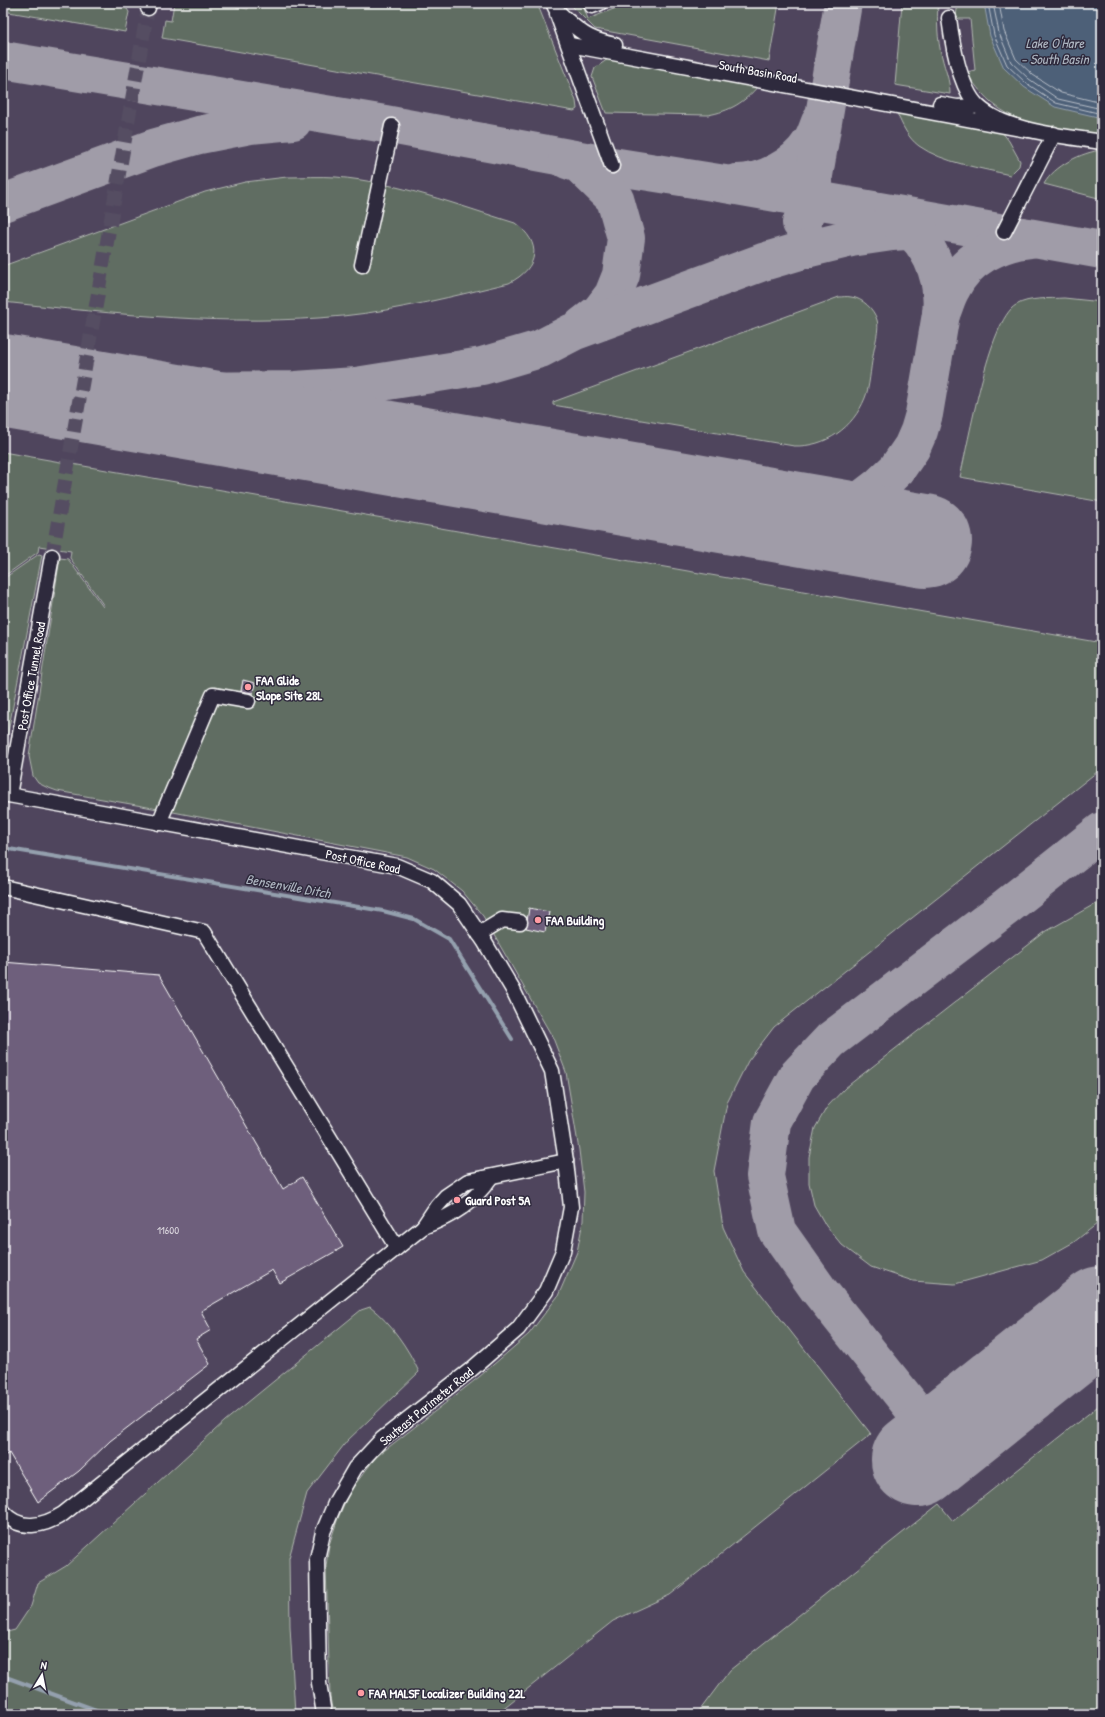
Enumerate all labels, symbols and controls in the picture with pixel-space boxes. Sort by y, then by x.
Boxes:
water label: Lake O'Hare - South Basin [1021,33,1091,68]
street label: South Basin Road [717,55,799,87]
street label: Post Office Tunnel Road [13,620,49,732]
place label: FAA Glide Slope Site 28L [255,671,323,705]
marker: FAA Glide Slope Site 28L [243,682,253,692]
street label: Post Office Road [324,844,402,878]
water label: Bensenville Ditch [244,869,333,903]
place label: FAA Building [545,911,605,930]
marker: FAA Building [533,915,543,925]
place label: Guard Post 5A [465,1191,531,1209]
marker: Guard Post 5A [452,1195,462,1205]
house number: 11600 [157,1223,179,1237]
street label: Souteast Parimeter Road [375,1363,477,1449]
north arrow [22,1655,62,1695]
text: N [40,1658,48,1673]
place label: FAA MALSF Localizer Building 22L [368,1684,526,1703]
marker: FAA MALSF Localizer Building 22L [356,1688,366,1698]

